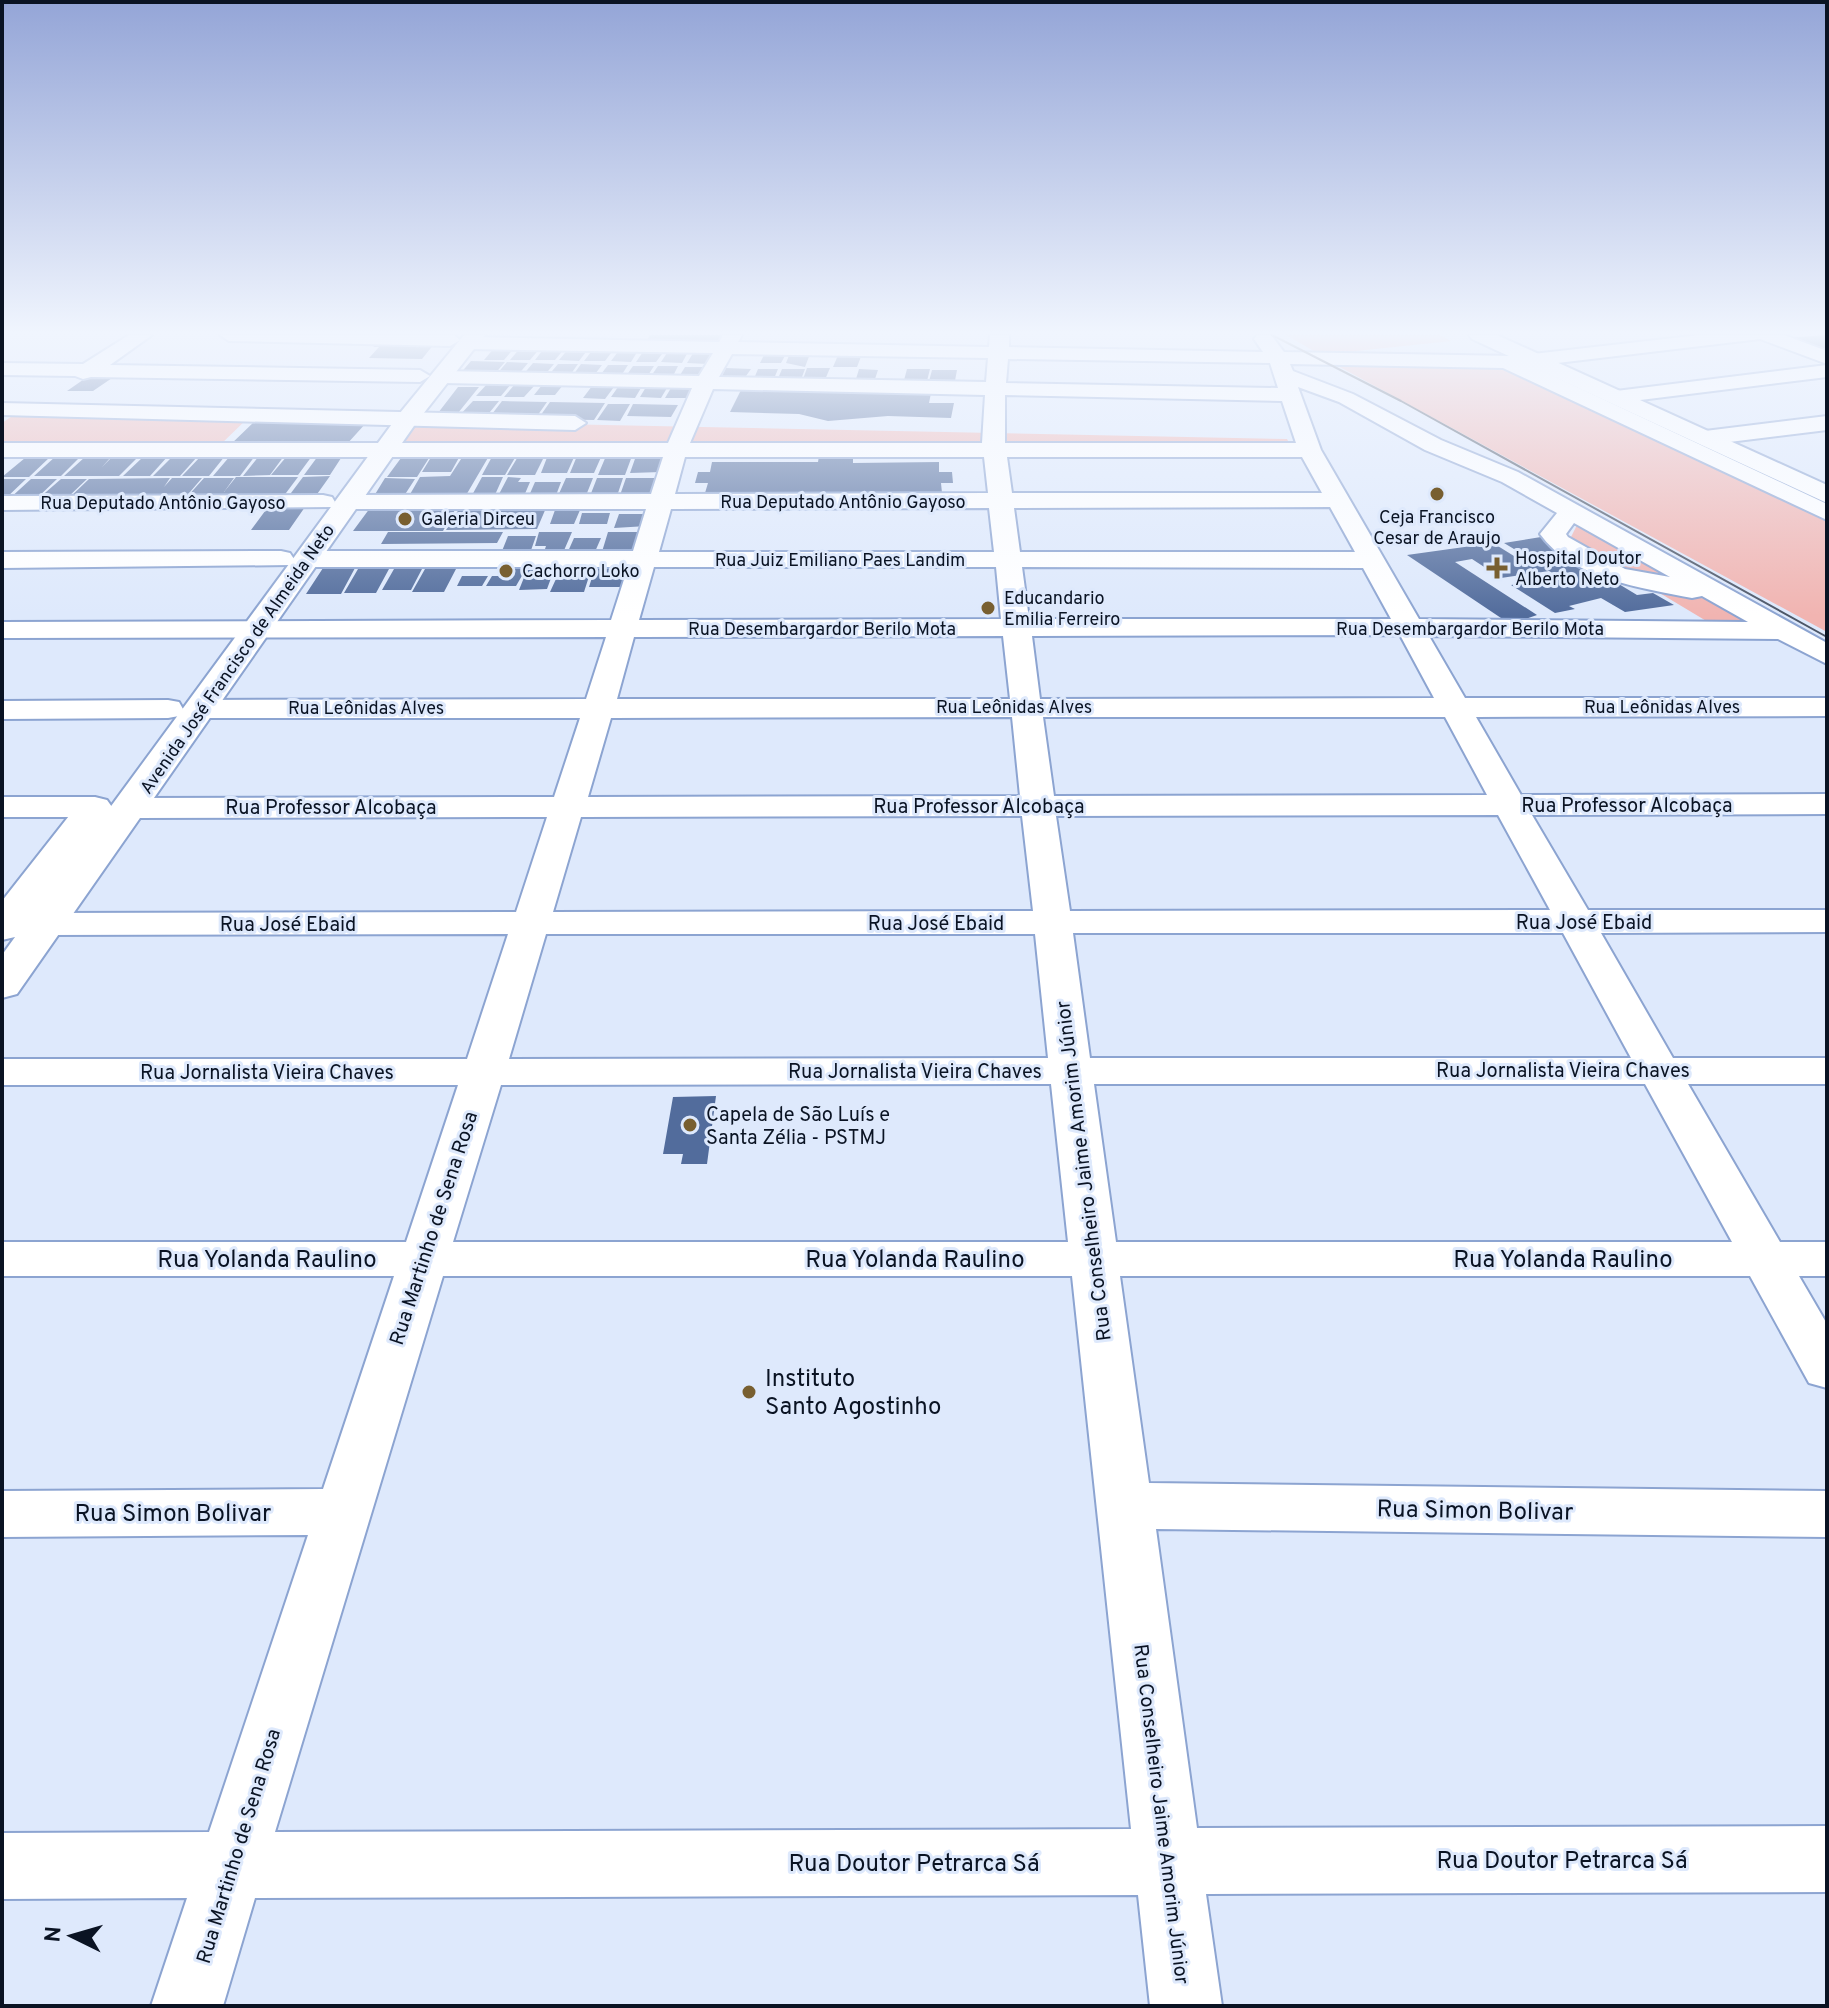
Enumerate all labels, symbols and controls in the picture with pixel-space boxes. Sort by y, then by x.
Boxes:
marker: Ceja Francisco Cesar de Araujo [1428,485,1446,503]
street label: Rua Deputado Antônio Gayoso [720,492,966,515]
street label: Rua Deputado Antônio Gayoso [40,493,286,516]
place label: Ceja Francisco Cesar de Araujo [1373,507,1501,551]
place label: Galeria Dirceu [421,509,535,532]
marker: Galeria Dirceu [396,510,414,528]
street label: Avenida José Francisco de Almeida Neto [136,520,341,799]
place label: Hospital Doutor Alberto Neto [1515,548,1642,592]
street label: Rua Juiz Emiliano Paes Landim [715,550,965,573]
marker: Hospital Doutor Alberto Neto [1486,557,1508,579]
place label: Cachorro Loko [522,561,640,584]
marker: Cachorro Loko [497,562,515,580]
place label: Educandario Emilia Ferreiro [1004,588,1120,632]
marker: Educandario Emilia Ferreiro [979,599,997,617]
street label: Rua Desembargardor Berilo Mota [688,619,956,642]
street label: Rua Desembargardor Berilo Mota [1336,619,1604,642]
street label: Rua Leônidas Alves [936,697,1092,720]
street label: Rua Leônidas Alves [1584,697,1740,720]
street label: Rua Leônidas Alves [288,698,444,721]
street label: Rua Professor Alcobaça [1521,794,1733,820]
street label: Rua Professor Alcobaça [873,795,1085,821]
street label: Rua Professor Alcobaça [225,796,437,822]
street label: Rua José Ebaid [1516,911,1652,937]
street label: Rua José Ebaid [868,912,1004,938]
street label: Rua José Ebaid [220,913,356,939]
street label: Rua Conselheiro Jaime Amorim Júnior [1051,999,1119,1342]
street label: Rua Jornalista Vieira Chaves [1436,1059,1690,1085]
street label: Rua Jornalista Vieira Chaves [788,1060,1042,1086]
street label: Rua Jornalista Vieira Chaves [140,1061,394,1087]
place label: Capela de São Luís e Santa Zélia - PSTMJ [706,1103,890,1152]
street label: Rua Martinho de Sena Rosa [385,1108,485,1349]
marker: Capela de São Luís e Santa Zélia - PSTMJ [681,1116,699,1134]
street label: Rua Yolanda Raulino [157,1246,377,1276]
street label: Rua Yolanda Raulino [805,1246,1025,1276]
street label: Rua Yolanda Raulino [1453,1246,1673,1276]
place label: Instituto Santo Agostinho [765,1365,941,1423]
marker: Instituto Santo Agostinho [740,1383,758,1401]
street label: Rua Simon Bolivar [1376,1495,1574,1529]
street label: Rua Simon Bolivar [75,1500,271,1530]
street label: Rua Conselheiro Jaime Amorim Júnior [1126,1643,1194,1986]
street label: Rua Martinho de Sena Rosa [192,1726,288,1967]
street label: Rua Doutor Petrarca Sá [1436,1847,1688,1877]
street label: Rua Doutor Petrarca Sá [788,1850,1040,1880]
north arrow [32,1896,112,1976]
text: N [40,1925,69,1944]

